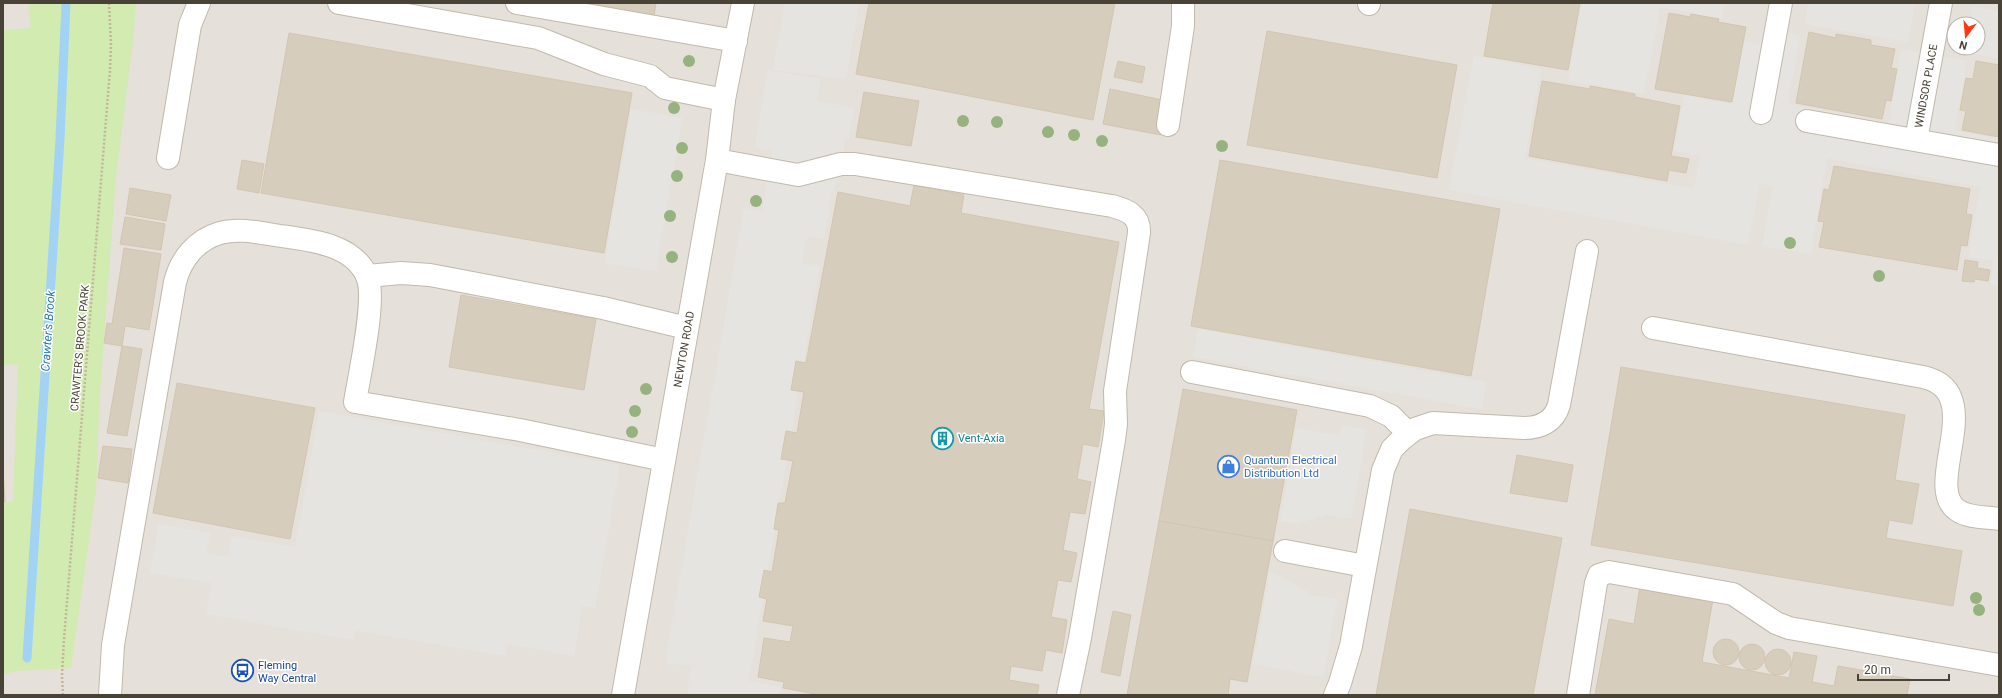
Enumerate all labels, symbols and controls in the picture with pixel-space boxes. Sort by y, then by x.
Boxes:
north arrow [1946,16,1986,56]
text: N [1958,38,1969,52]
street label: WINDSOR PLACE [1912,43,1940,129]
street label: CRAWTER'S BROOK PARK [68,284,92,412]
water label: Crawter's Brook [38,289,58,372]
street label: NEWTON ROAD [671,310,697,388]
building icon: Vent-Axia [929,425,955,451]
place label: Vent-Axia [958,432,1005,445]
shop icon: Quantum Electrical Distribution Ltd [1215,453,1241,479]
place label: Quantum Electrical Distribution Ltd [1244,454,1337,480]
scale bar [1858,656,1949,682]
bus stop icon: Fleming Way Central [230,658,256,684]
place label: Fleming Way Central [258,659,316,685]
text: 20 m [1864,663,1891,677]

